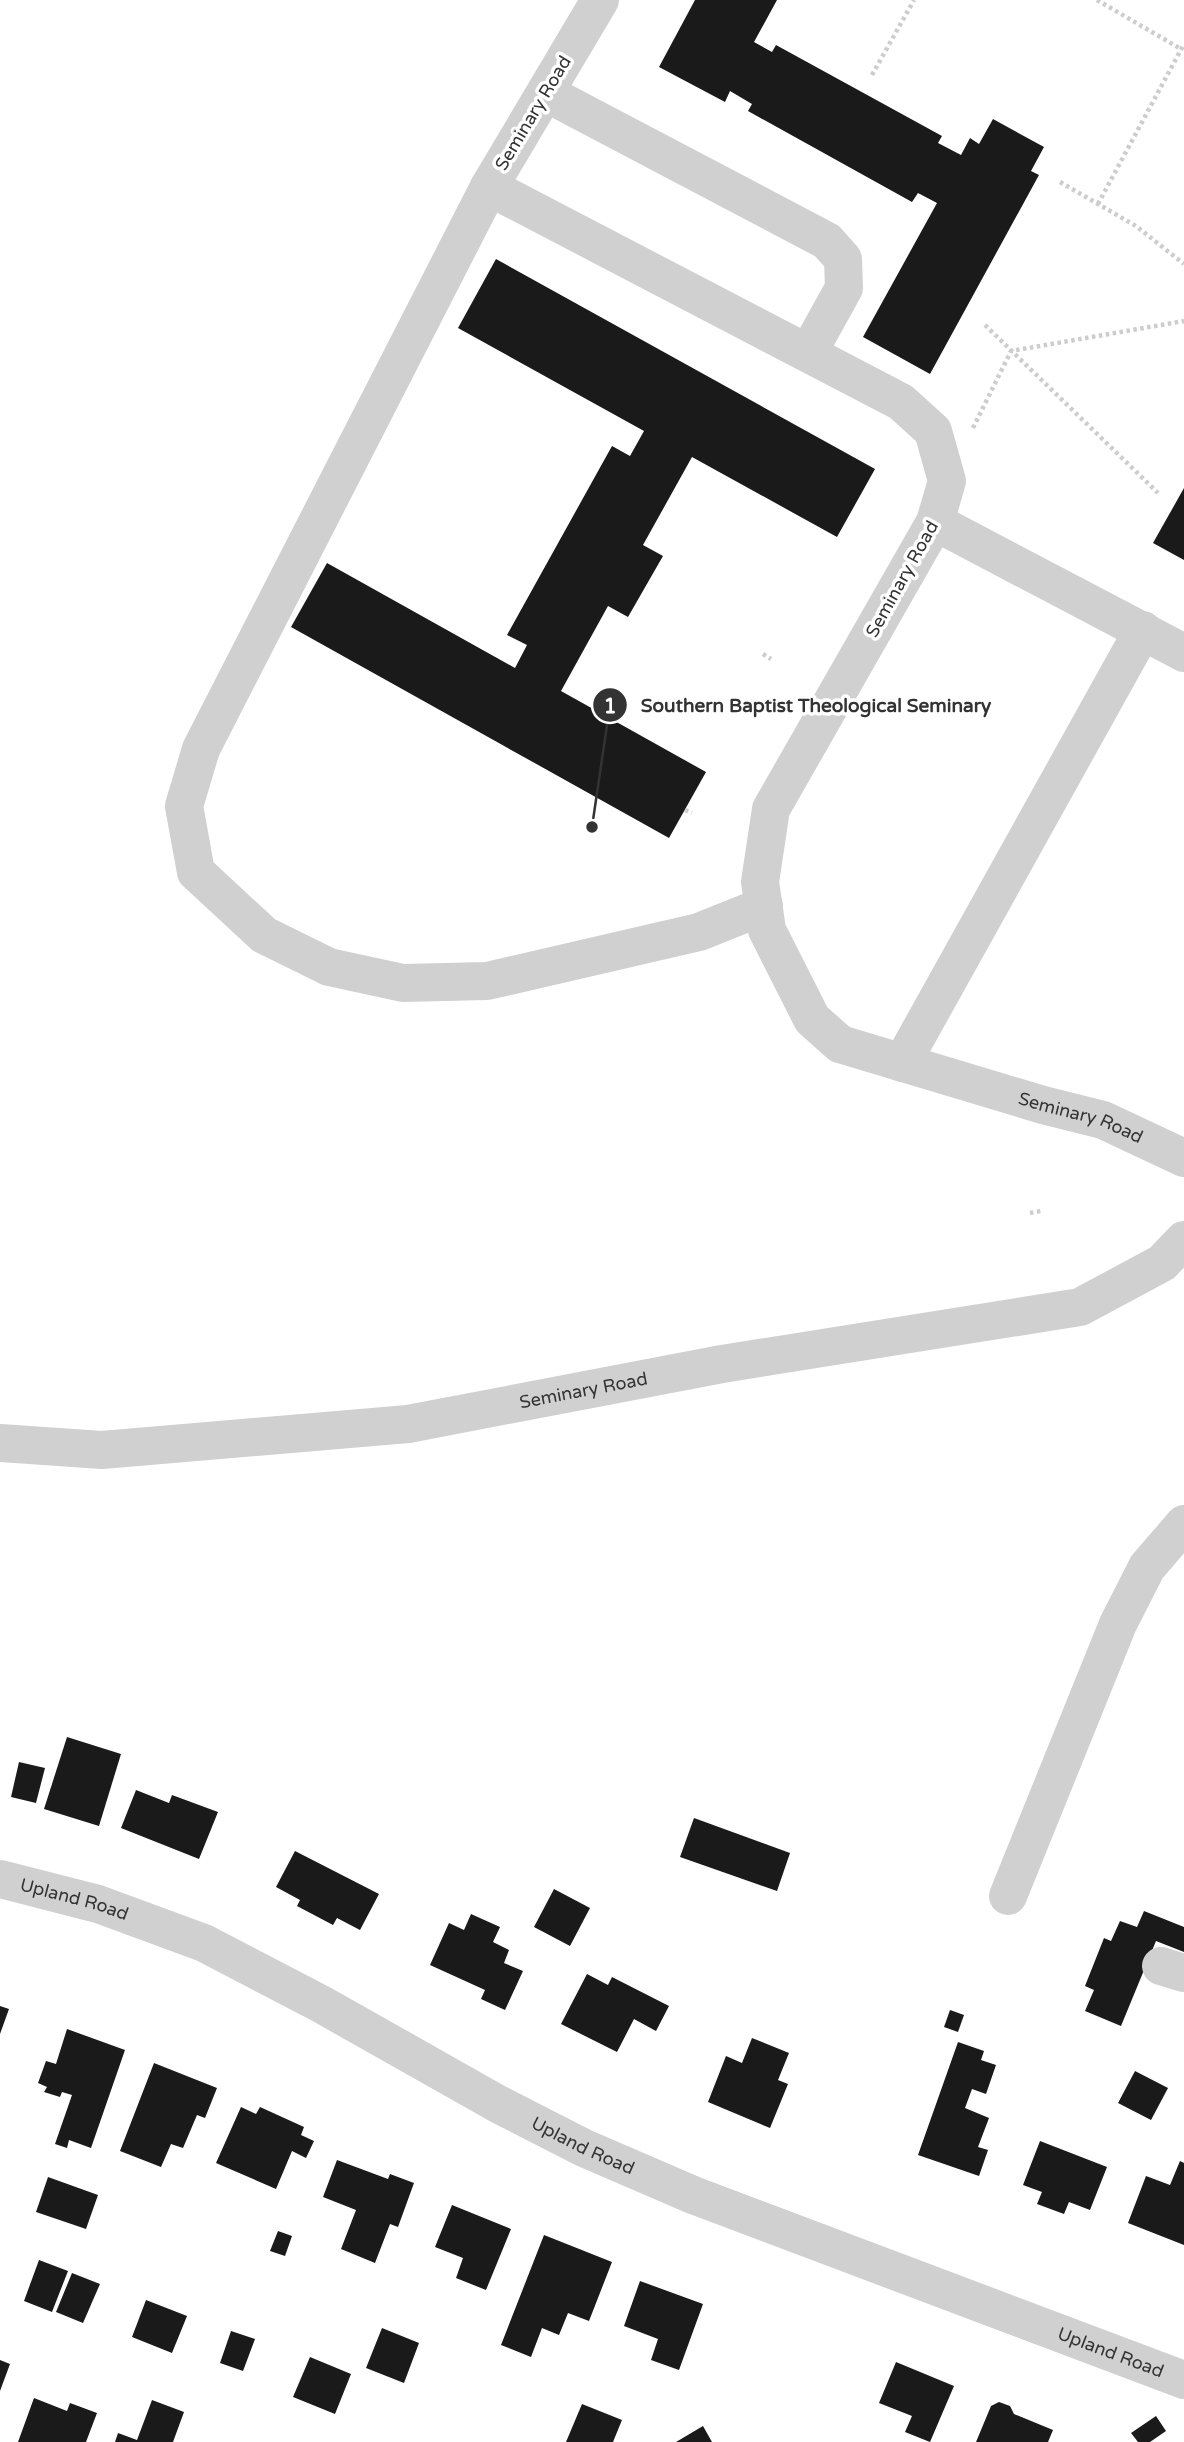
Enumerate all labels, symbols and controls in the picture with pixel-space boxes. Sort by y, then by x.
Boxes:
street label: Seminary Road [490,52,576,174]
street label: Seminary Road [861,517,943,641]
callout: Southern Baptist Theological Seminary [592,685,1005,725]
text: 1 [603,694,617,719]
text: Southern Baptist Theological Seminary [641,695,992,718]
street label: Seminary Road [1016,1087,1147,1148]
street label: Seminary Road [518,1367,649,1413]
street label: Upland Road [18,1874,132,1925]
street label: Upland Road [528,2112,638,2179]
street label: Upland Road [1055,2322,1167,2382]

